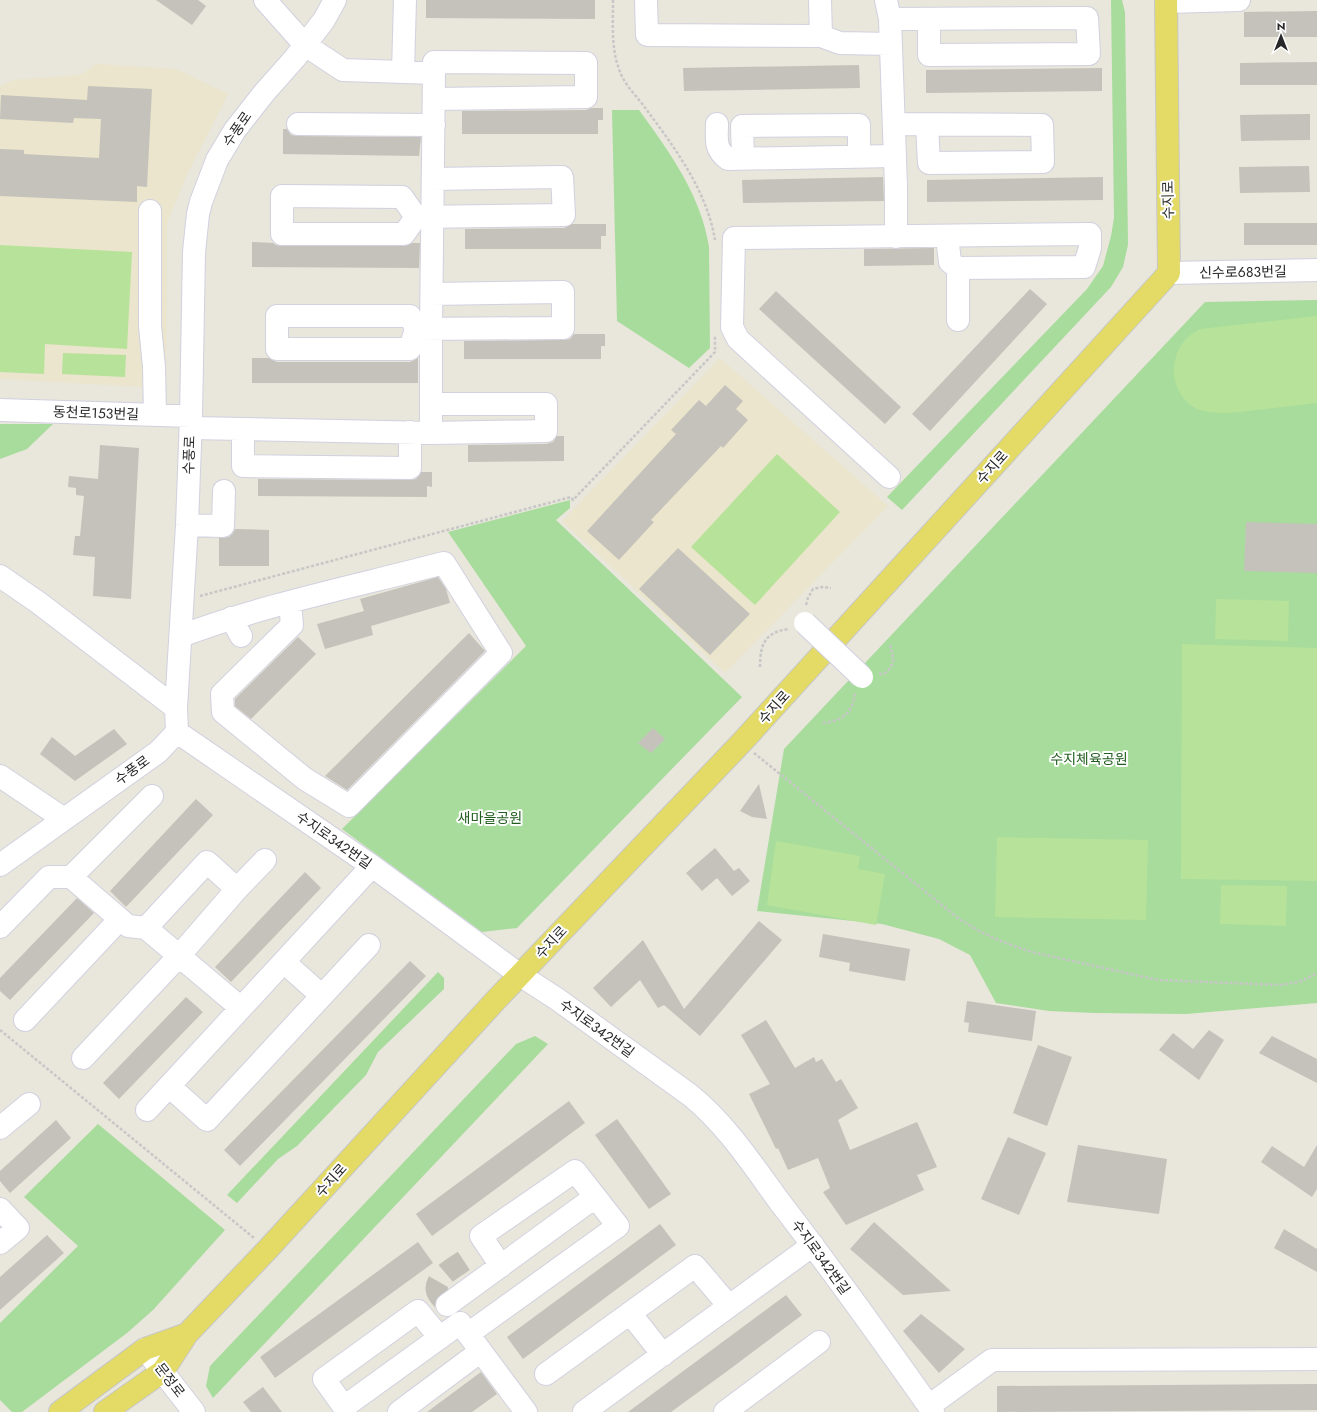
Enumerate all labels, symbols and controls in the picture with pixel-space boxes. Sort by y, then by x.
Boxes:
north arrow [1261,16,1301,56]
text: N [1277,18,1285,34]
street label: 수풍로 [218,107,256,151]
street label: 수지로 [1158,180,1178,219]
street label: 신수로683번길 [1199,261,1287,283]
street label: 동천로153번길 [53,402,139,424]
street label: 수풍로 [178,435,200,475]
street label: 수지로 [972,446,1012,488]
street label: 수지로 [754,686,794,728]
park label: 수지체육공원 [1050,749,1128,769]
street label: 수풍로 [110,750,154,789]
street label: 수지로342번길 [292,807,376,873]
park label: 새마을공원 [458,808,522,828]
street label: 수지로 [531,921,572,963]
street label: 수지로342번길 [555,994,639,1062]
street label: 수지로 [311,1159,351,1201]
street label: 수지로342번길 [787,1215,855,1299]
street label: 문정로 [150,1359,190,1401]

